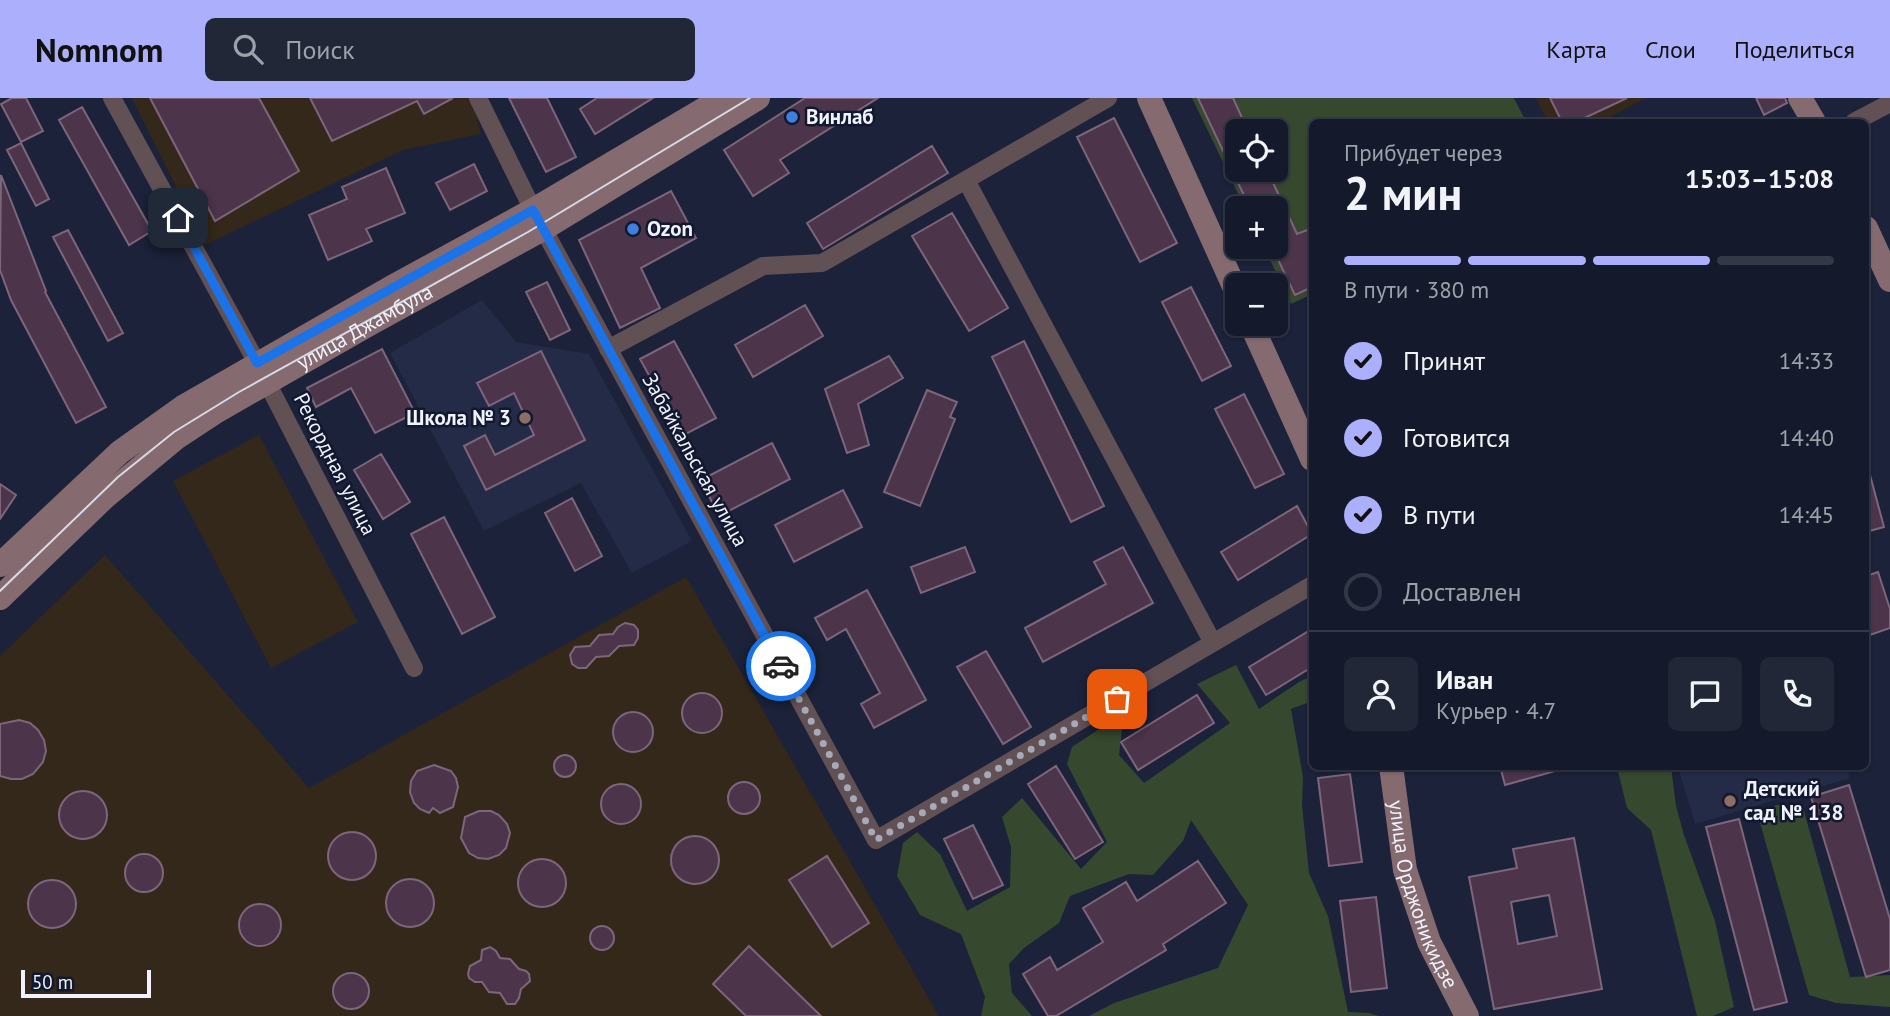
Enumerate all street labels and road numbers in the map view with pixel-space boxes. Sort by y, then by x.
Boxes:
street label: улица Джамбула [292,278,437,376]
street label: Забайкальская улица [637,368,754,551]
street label: Рекордная улица [288,388,383,539]
street label: улица Орджоникидзе [1383,798,1465,993]

